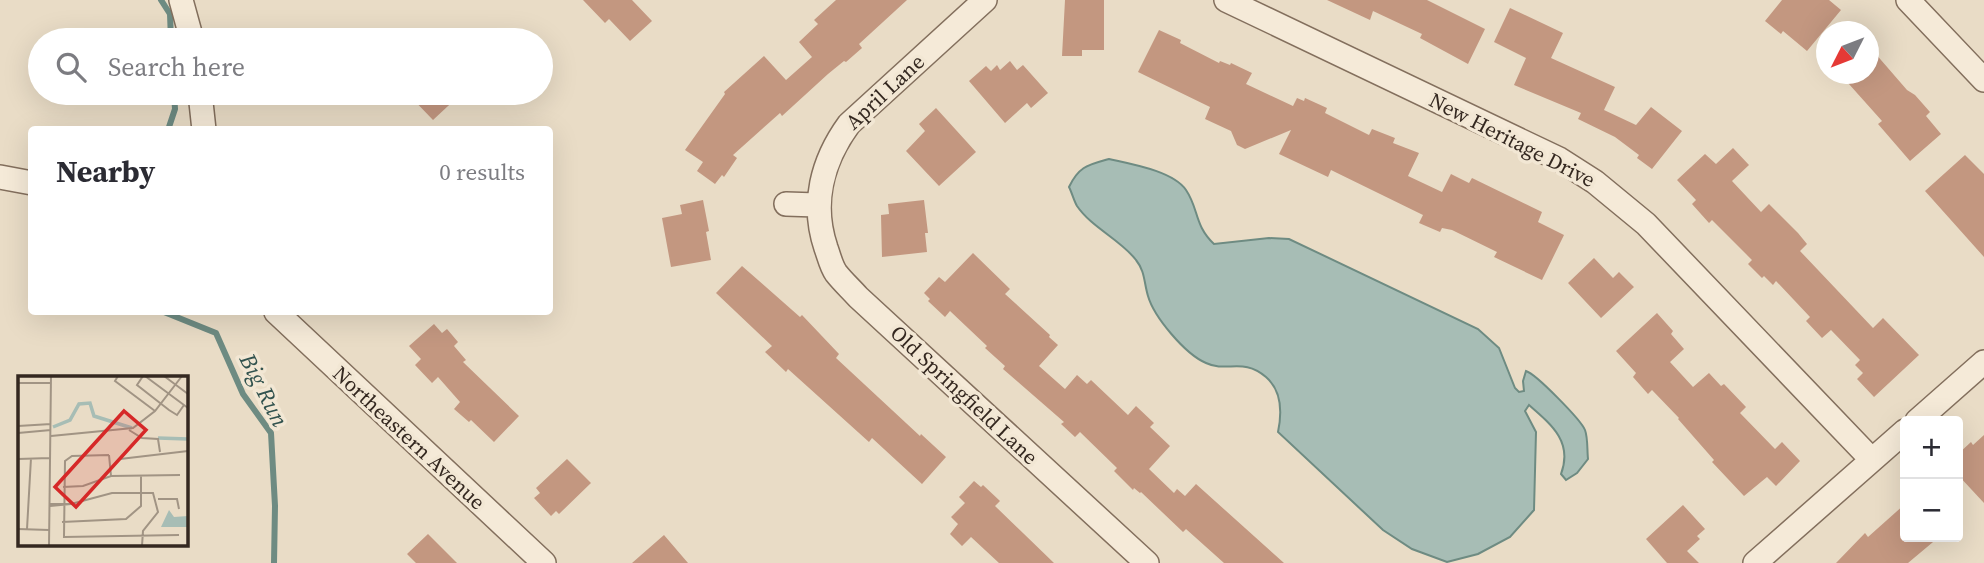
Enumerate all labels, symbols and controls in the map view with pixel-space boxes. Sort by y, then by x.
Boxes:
north arrow [1816,21,1879,84]
search box [28,28,553,105]
street label: April Lane [839,47,931,136]
icon: search [52,48,90,86]
text: Search here [108,49,245,85]
street label: New Heritage Drive [1424,85,1600,194]
text: Nearby [56,151,155,192]
text: 0 results [439,156,525,188]
street label: Old Springfield Lane [884,318,1045,471]
water label: Big Run [232,347,296,432]
street label: Northeastern Avenue [327,359,492,516]
inset map [18,376,187,546]
map controls [1900,416,1963,542]
button: + [1900,416,1963,479]
button: − [1900,479,1963,542]

